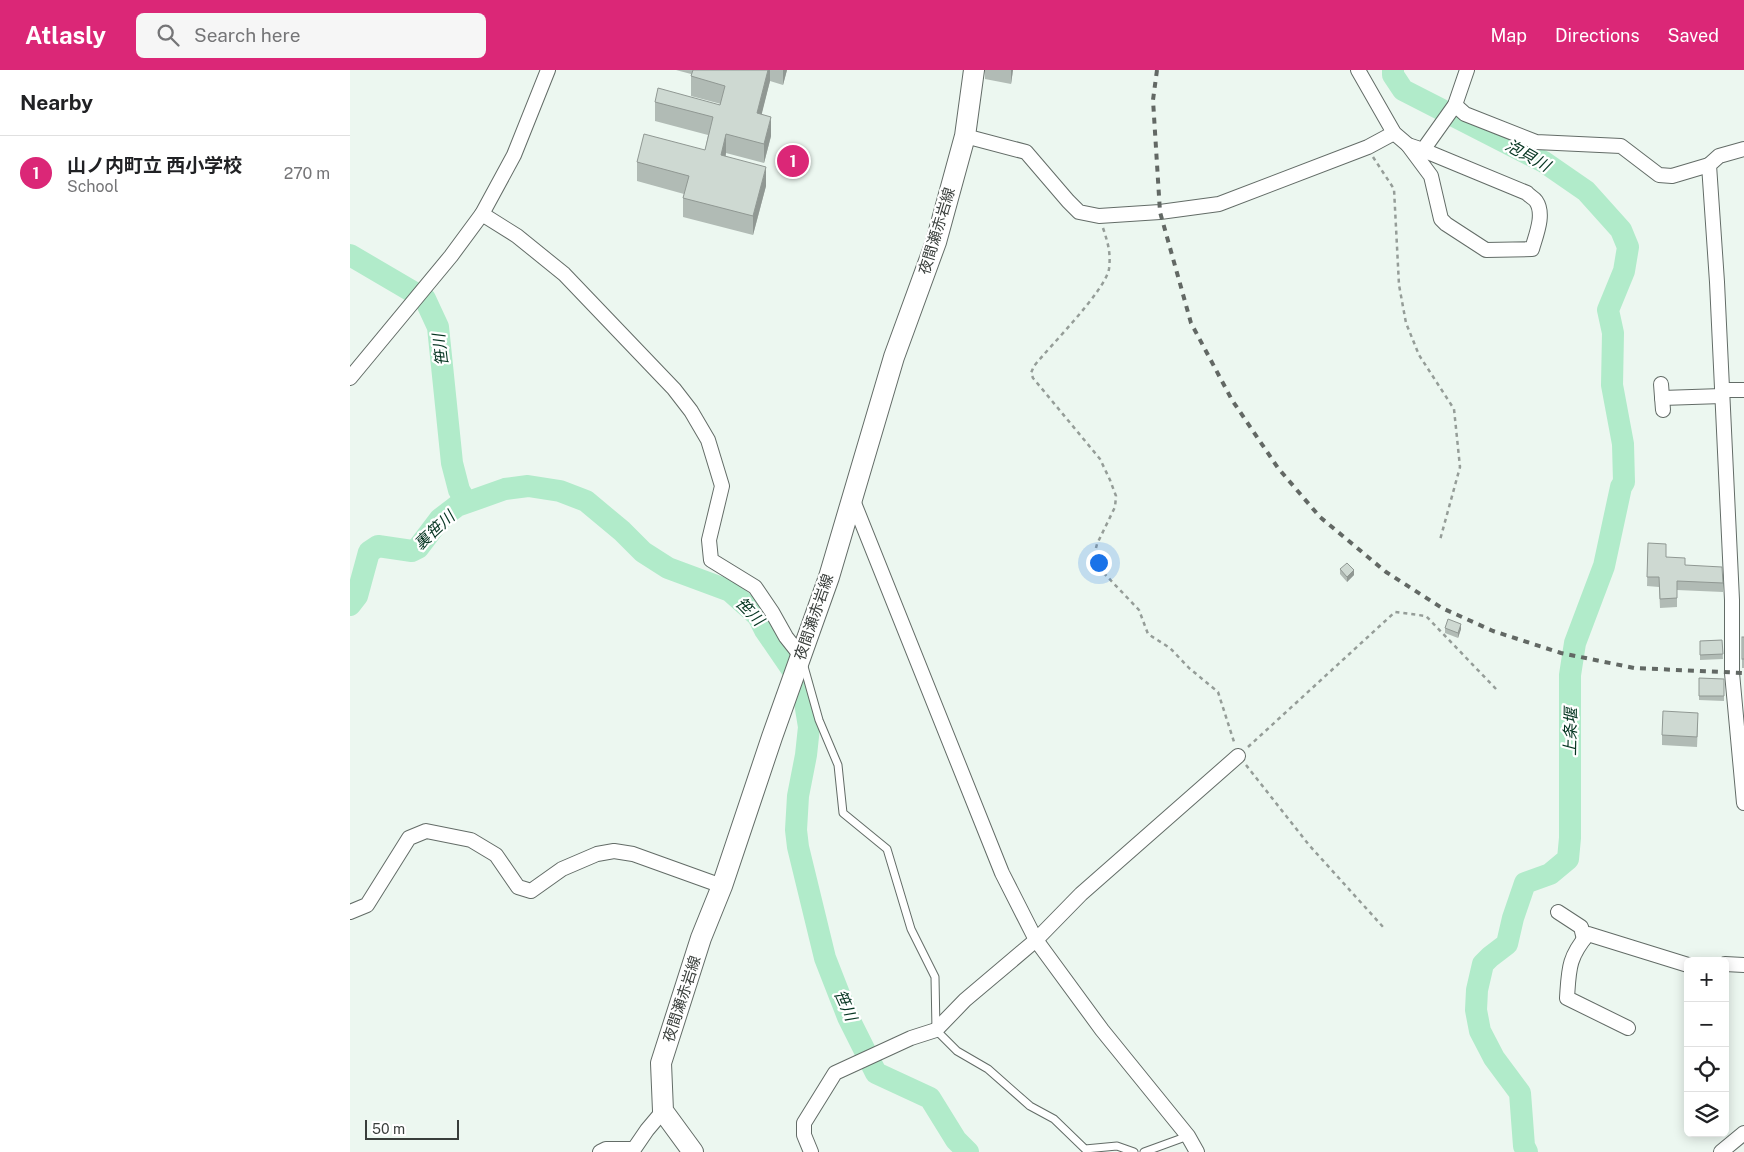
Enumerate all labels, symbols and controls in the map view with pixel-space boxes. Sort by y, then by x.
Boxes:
search box [136,13,486,58]
text: Atlasly [25,21,106,49]
icon: search [154,21,182,49]
text: Search here [194,24,301,46]
text: Map [1490,25,1527,46]
text: Directions [1555,25,1640,46]
text: Saved [1668,25,1719,46]
text: Nearby [20,90,93,115]
water label: 泡貝川 [1502,135,1555,176]
pin: 1 [777,142,809,180]
text: 山ノ内町立 西小学校 [67,154,242,176]
text: 1 [33,164,39,183]
text: 270 m [284,164,330,183]
text: School [67,177,118,196]
street label: 夜間瀬赤岩線 [915,185,958,276]
water label: 笹川 [429,331,452,367]
water label: 裏笹川 [410,506,460,554]
your location [1086,550,1112,576]
street label: 夜間瀬赤岩線 [791,572,836,662]
water label: 笹川 [732,593,769,631]
water label: 上条堰 [1561,705,1580,756]
street label: 夜間瀬赤岩線 [660,953,704,1044]
map controls [1684,957,1729,1137]
button: + [1684,957,1729,1002]
water label: 笹川 [830,987,862,1026]
button: − [1684,1002,1729,1047]
button: locate [1684,1047,1729,1092]
button: layers [1684,1092,1729,1137]
scale bar [365,1117,459,1140]
text: 50 m [372,1121,405,1137]

